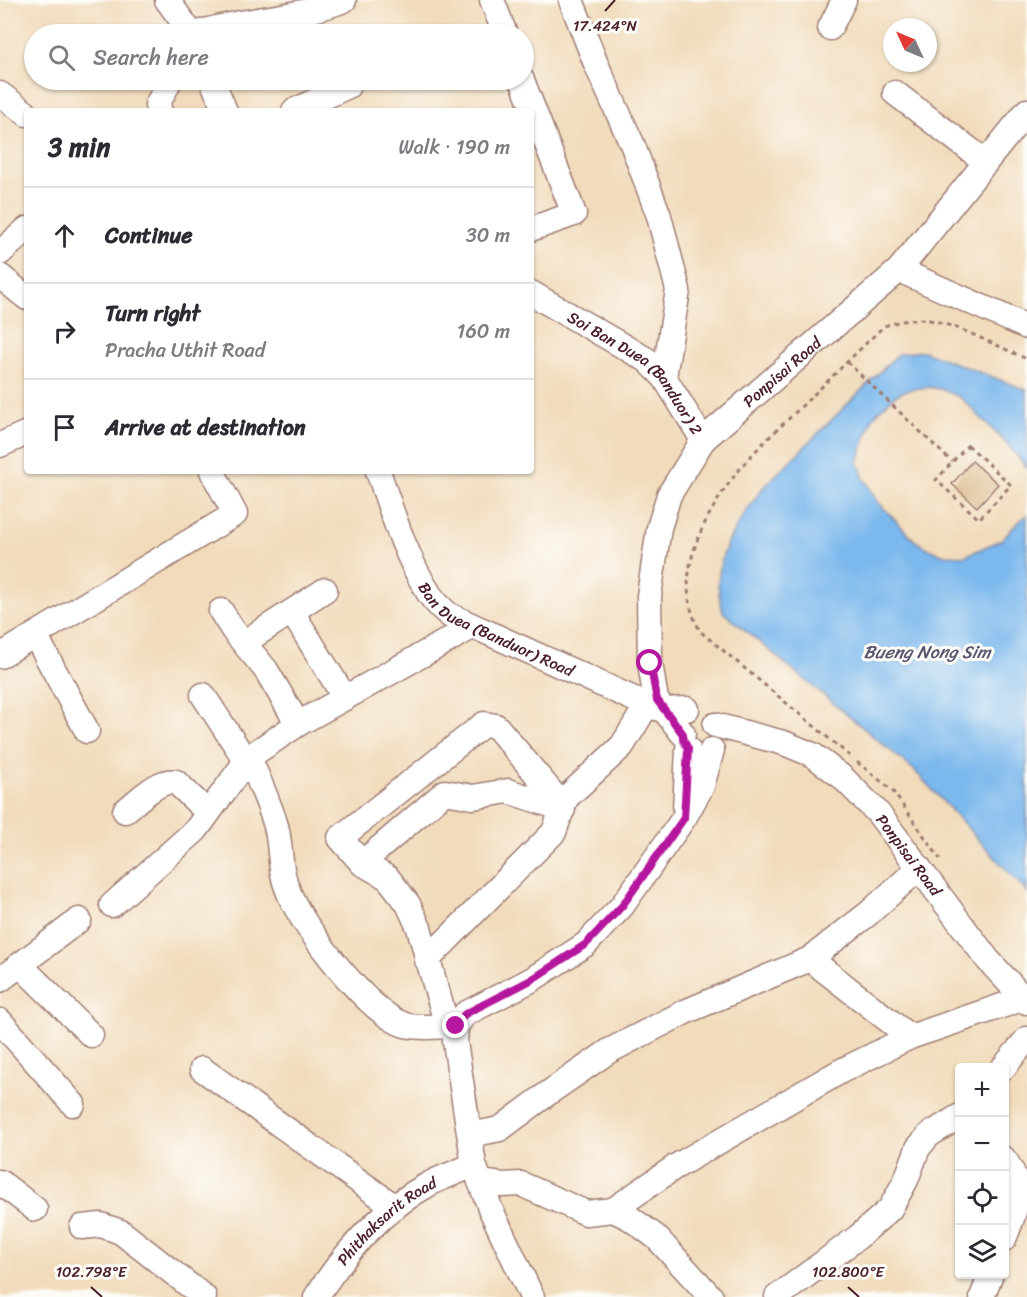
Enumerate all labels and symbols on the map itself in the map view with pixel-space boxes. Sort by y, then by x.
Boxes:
text: 17.424°N [573,13,637,39]
north arrow [883,18,937,72]
street label: Soi Ban Duea (Banduor) 2 [562,303,711,441]
street label: Ponpisai Road [736,328,829,415]
street label: Ban Duea (Banduor) Road [410,576,580,686]
water label: Bueng Nong Sim [863,636,992,668]
route start [636,649,662,675]
street label: Ponpisai Road [868,807,950,904]
route end [442,1012,468,1038]
street label: Phithaksarit Road [329,1168,443,1272]
text: 102.798°E [56,1259,128,1285]
text: 102.800°E [812,1259,886,1285]

